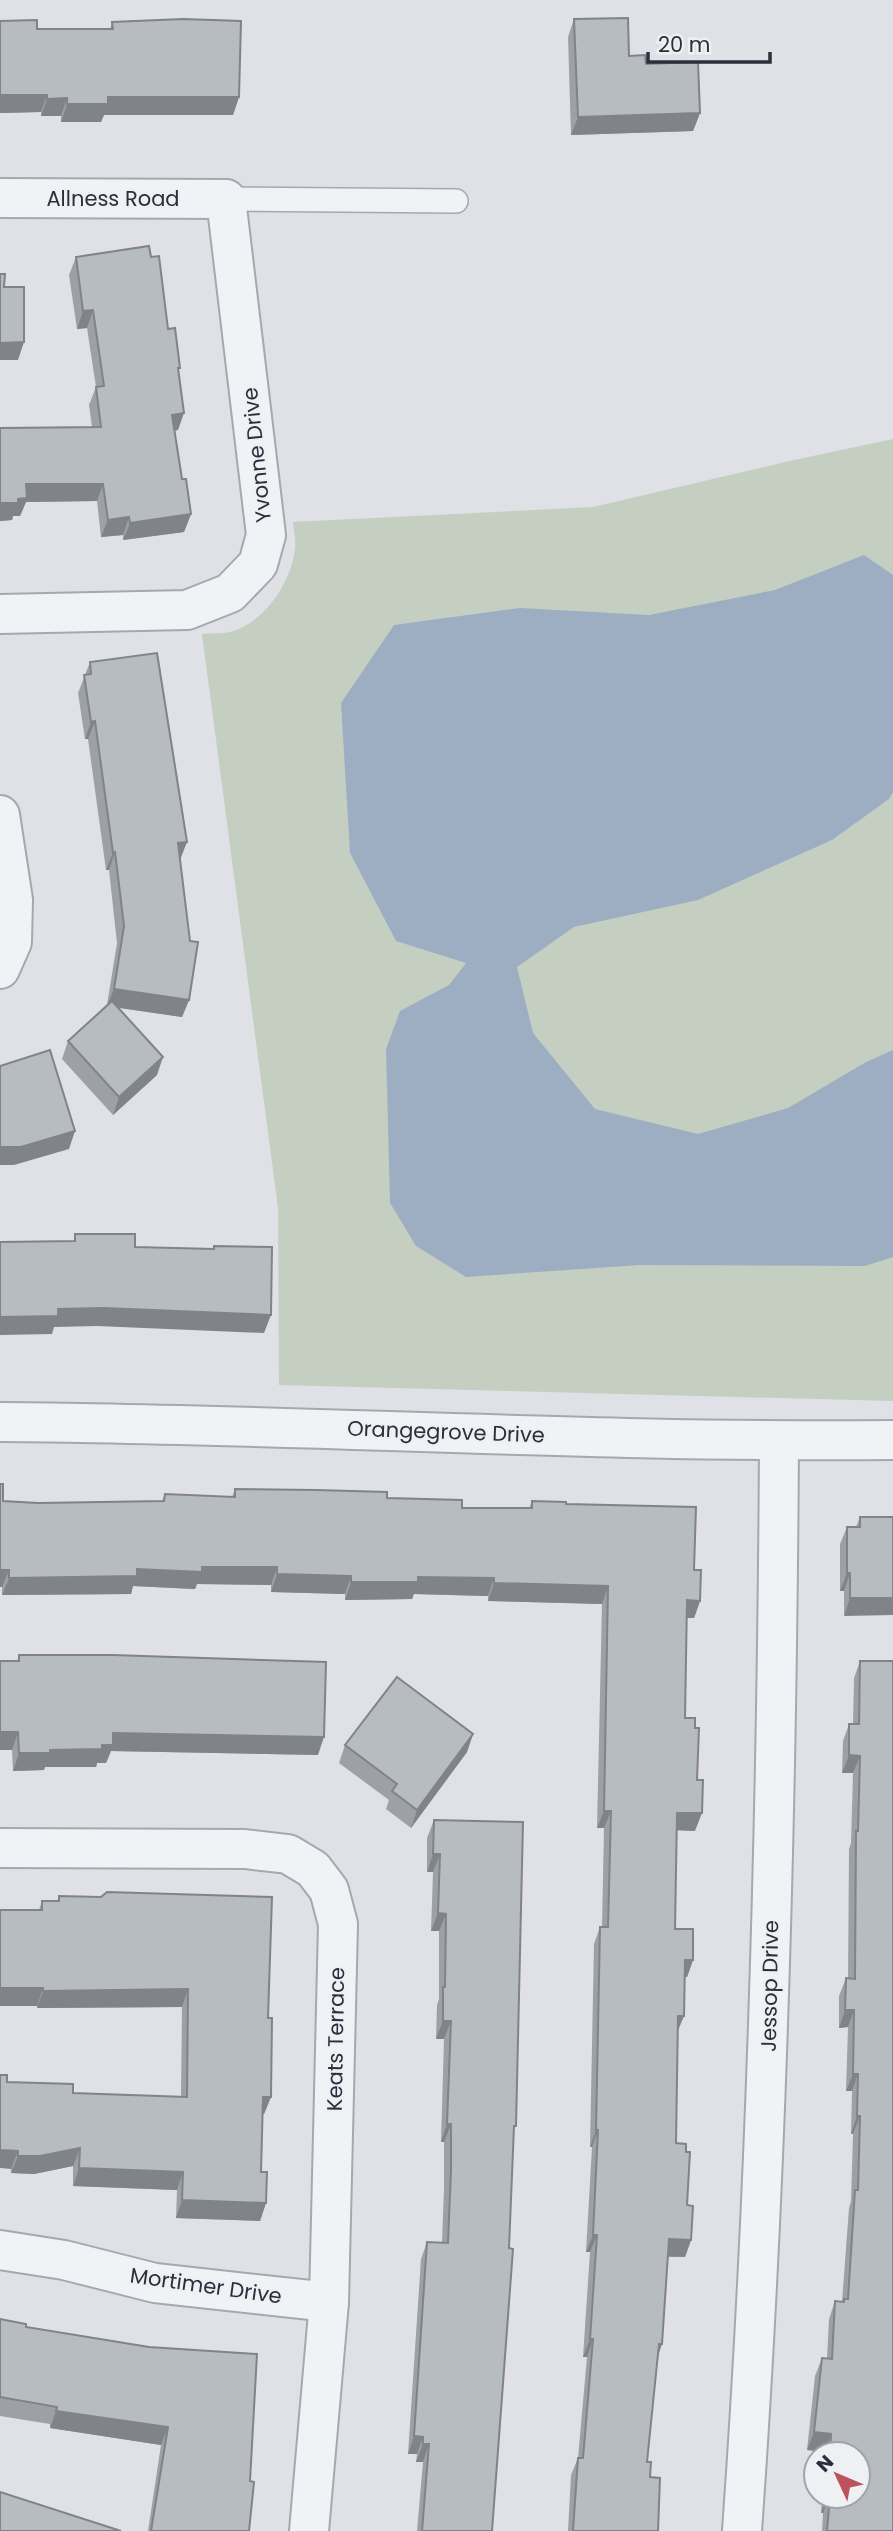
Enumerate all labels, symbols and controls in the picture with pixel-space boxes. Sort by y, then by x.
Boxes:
scale bar [648,21,770,65]
text: 20 m [658,30,711,59]
street label: Allness Road [46,184,180,213]
street label: Yvonne Drive [235,386,278,524]
street label: Orangegrove Drive [347,1414,545,1449]
street label: Jessop Drive [754,1920,785,2052]
street label: Keats Terrace [320,1967,351,2111]
street label: Mortimer Drive [128,2261,284,2311]
north arrow [802,2440,872,2510]
text: N [810,2449,840,2478]

